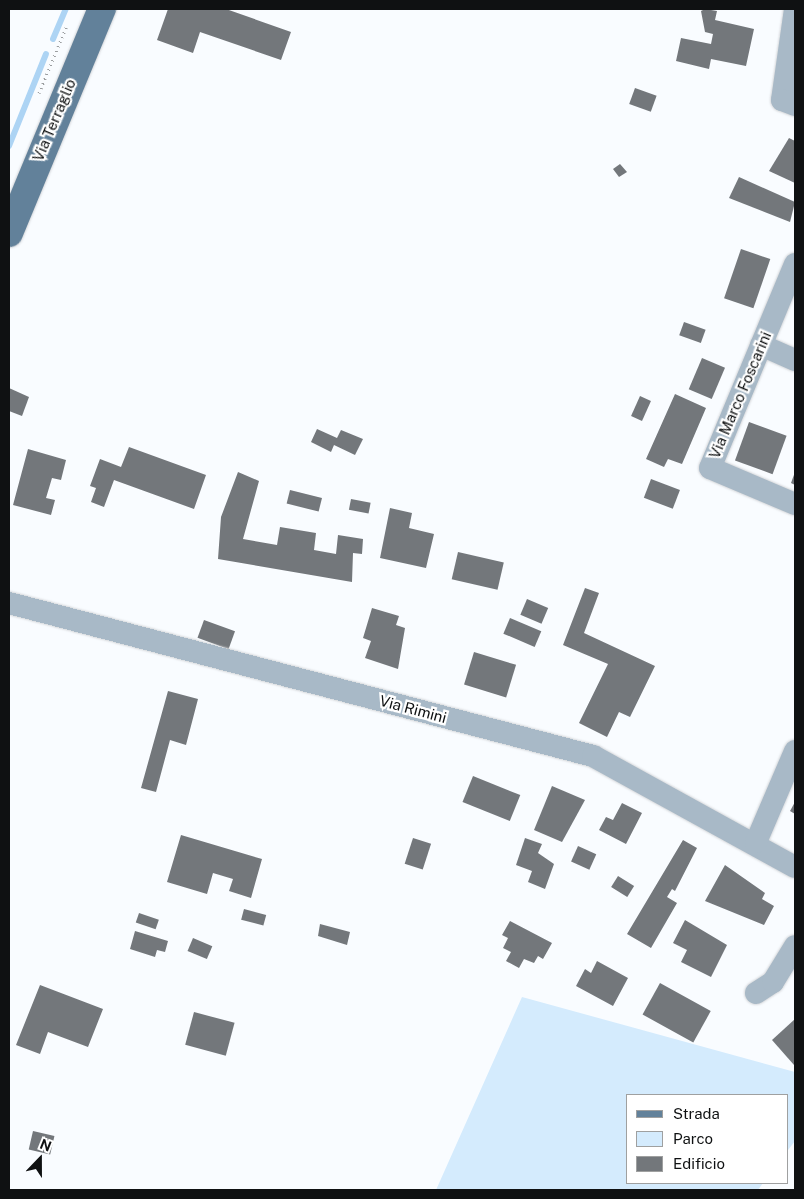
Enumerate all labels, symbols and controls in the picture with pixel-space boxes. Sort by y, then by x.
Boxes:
street label: Via Terraglio [29,76,79,164]
street label: Via Marco Foscarini [705,329,775,461]
street label: Via Rimini [377,691,449,727]
legend [626,1094,789,1184]
text: Strada [673,1105,720,1122]
text: Parco [673,1130,713,1147]
north arrow [15,1134,65,1184]
text: N [38,1136,54,1155]
text: Edificio [673,1155,725,1172]

